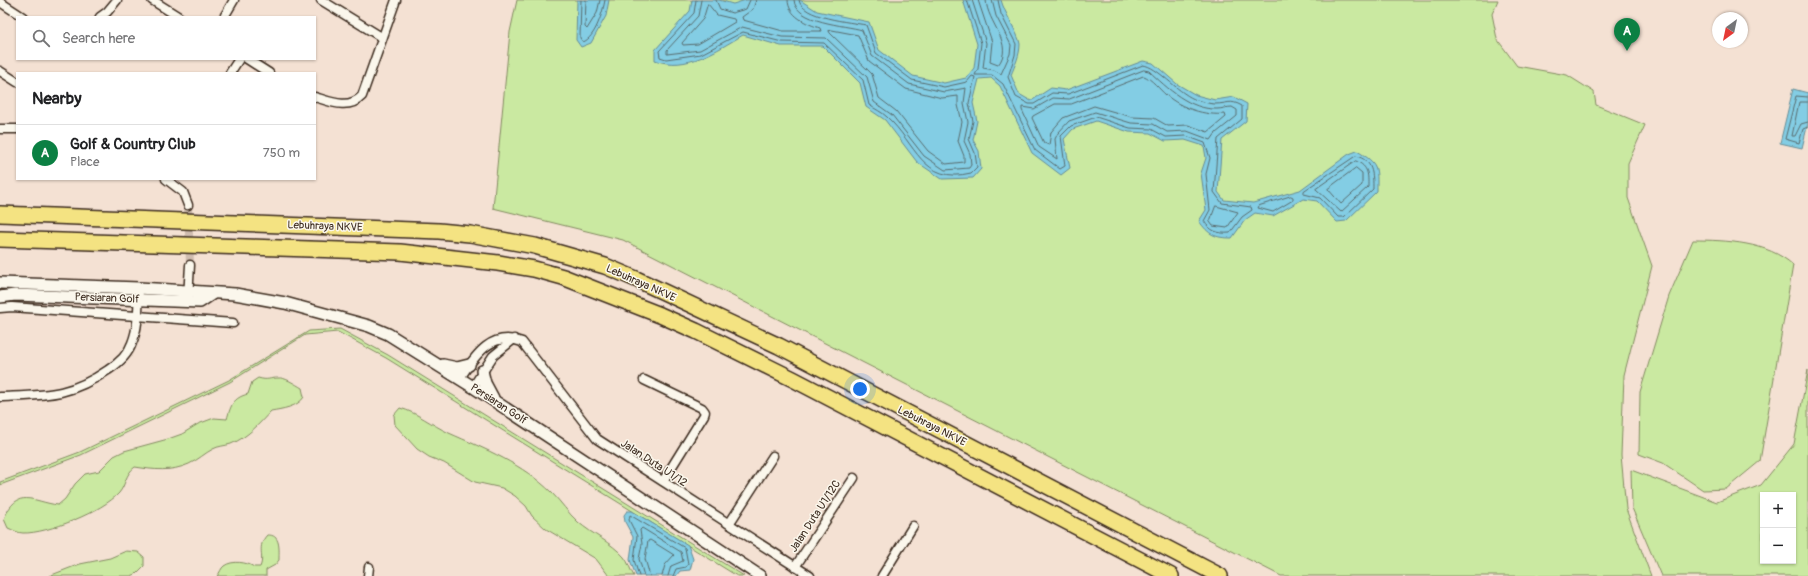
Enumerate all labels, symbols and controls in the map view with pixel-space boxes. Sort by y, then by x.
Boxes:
north arrow [1712,12,1748,48]
search box [16,16,316,60]
pin: A [1614,18,1640,51]
icon: search [30,27,52,49]
text: Search here [62,29,135,48]
text: Nearby [32,88,81,109]
text: Golf & Country Club [70,135,196,154]
text: A [41,145,49,161]
text: 750 m [263,145,300,161]
text: Place [70,154,99,170]
street label: Lebuhraya NKVE [287,218,363,234]
street label: Lebuhraya NKVE [604,262,678,304]
street label: Persiaran Golf [74,290,140,306]
your location [850,379,870,399]
street label: Persiaran Golf [468,381,530,427]
street label: Lebuhraya NKVE [895,403,969,449]
street label: Jalan Duta U1/12 [618,437,690,489]
street label: Jalan Duta U1/12C [787,477,843,554]
map controls [1760,492,1796,564]
button: + [1760,492,1796,528]
button: − [1760,528,1796,564]

